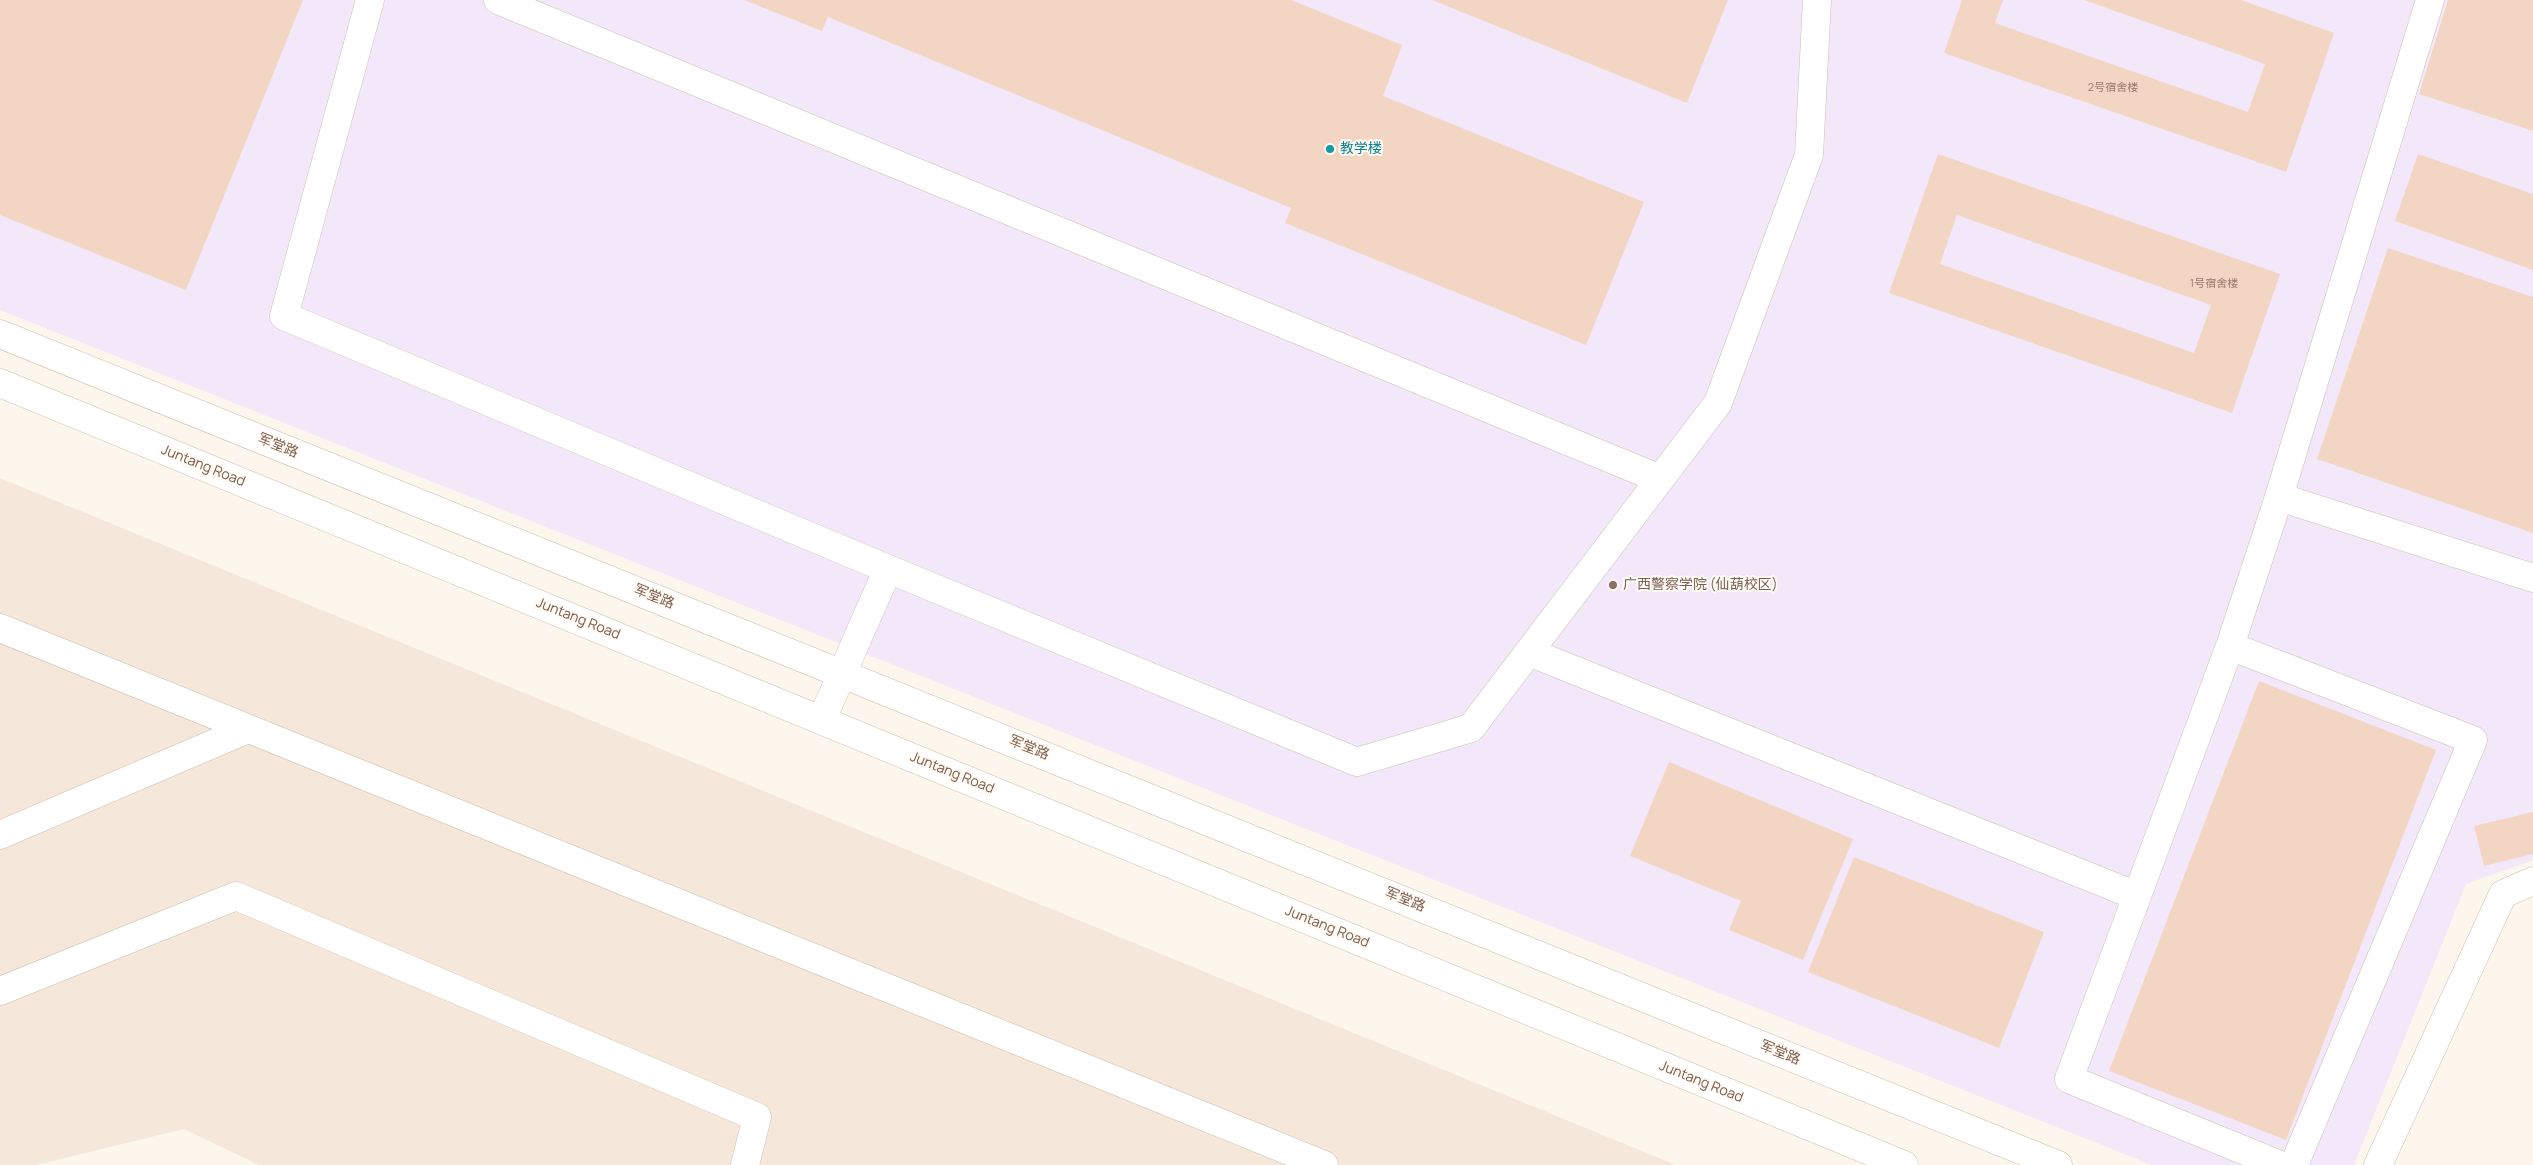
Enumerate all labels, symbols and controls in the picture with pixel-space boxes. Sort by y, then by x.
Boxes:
house number: 2号宿舍楼 [2088,81,2138,95]
place label: 教学楼 [1340,141,1382,157]
marker: 教学楼 [1324,143,1336,155]
house number: 1号宿舍楼 [2190,277,2238,291]
street label: 军堂路 [255,430,301,462]
street label: Juntang Road [159,442,247,490]
place label: 广西警察学院 (仙葫校区) [1623,577,1778,593]
marker: 广西警察学院 (仙葫校区) [1607,579,1619,591]
street label: 军堂路 [631,581,677,613]
street label: Juntang Road [534,595,622,643]
street label: 军堂路 [1006,732,1052,764]
street label: Juntang Road [908,749,996,797]
street label: 军堂路 [1382,884,1428,916]
street label: Juntang Road [1283,903,1371,951]
street label: 军堂路 [1757,1037,1803,1069]
street label: Juntang Road [1657,1058,1745,1106]

